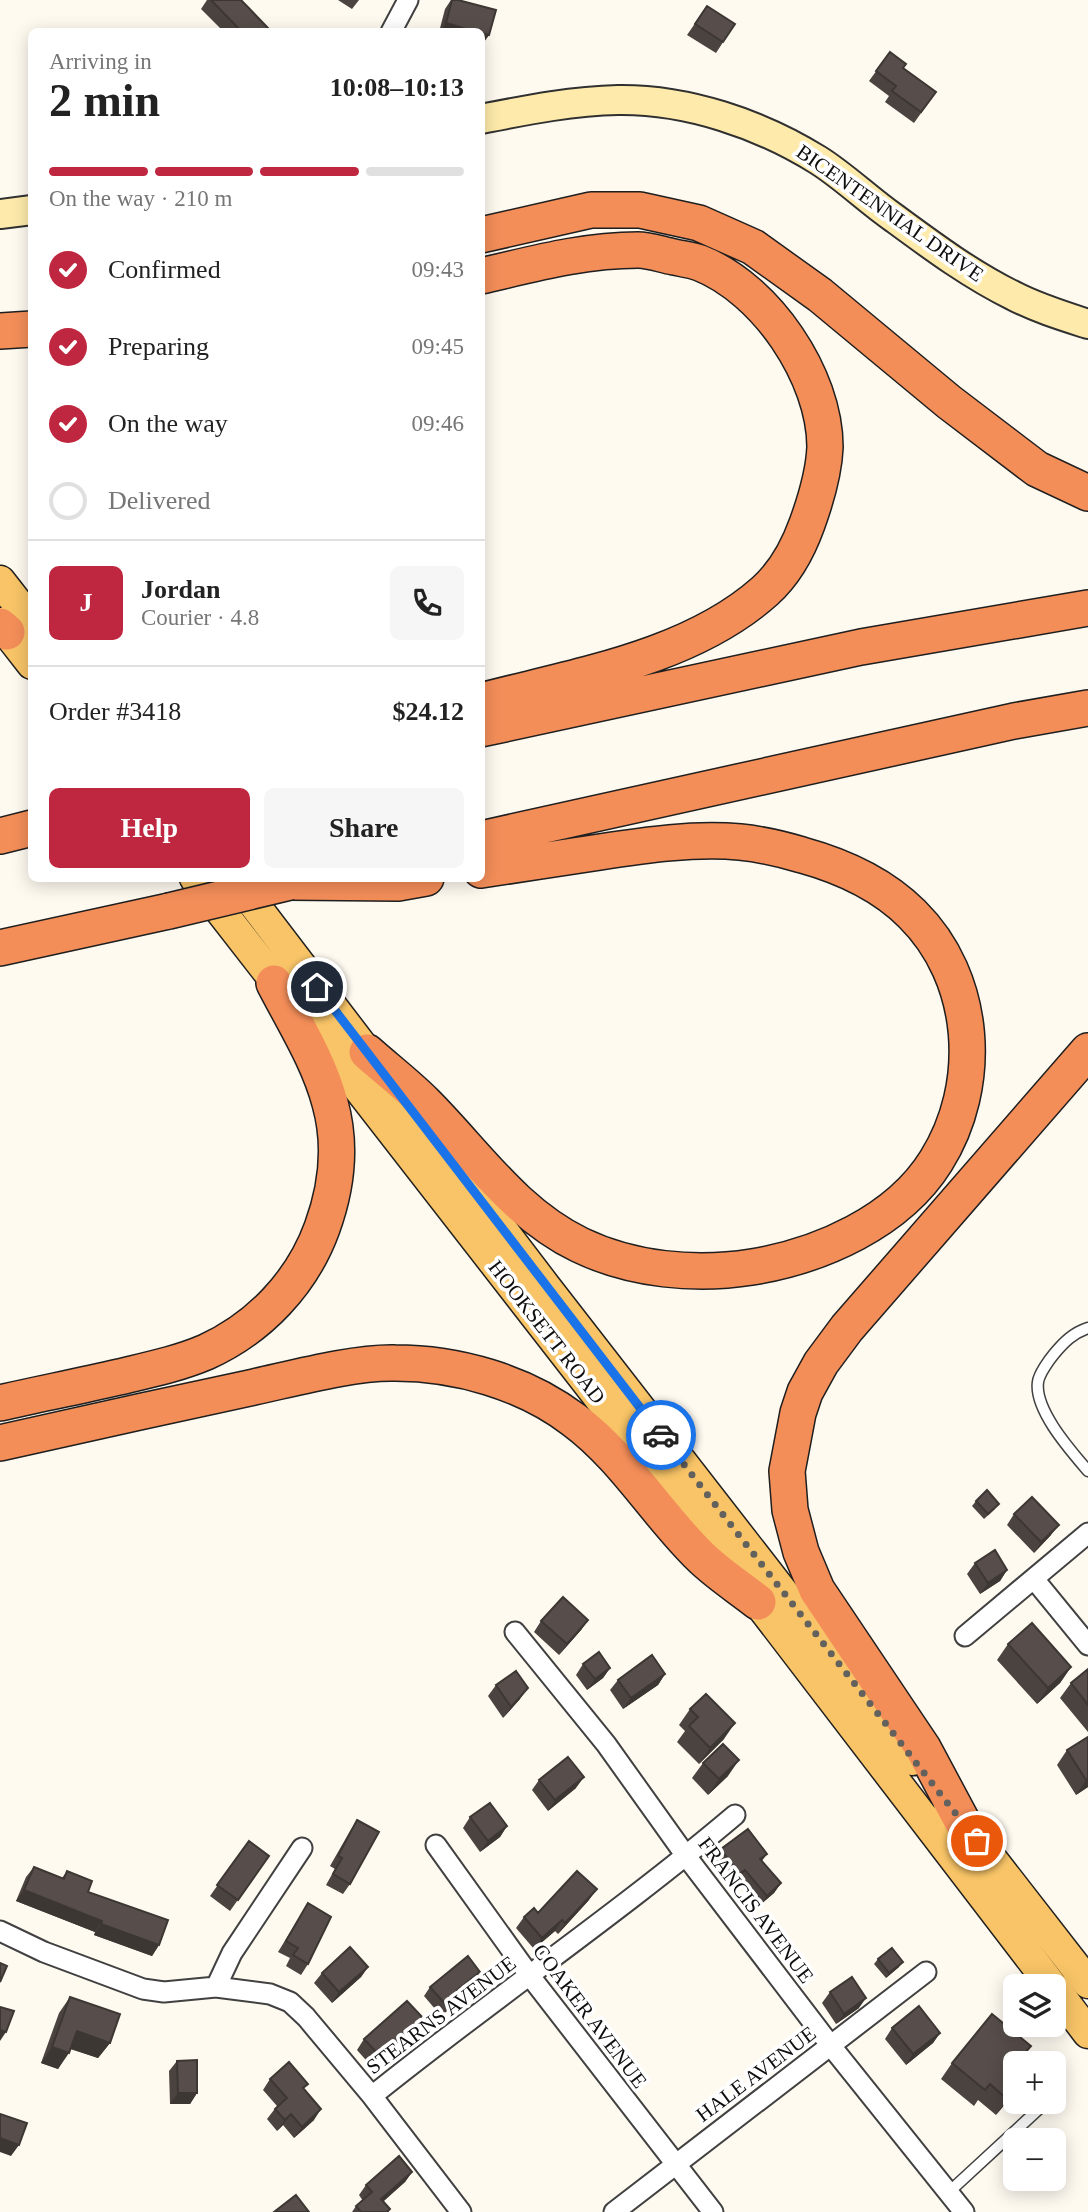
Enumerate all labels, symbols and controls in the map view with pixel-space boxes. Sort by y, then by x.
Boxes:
text: Arriving in [49,49,152,74]
text: 10:08–10:13 [330,73,464,102]
text: 2 min [49,75,160,126]
street label: BICENTENNIAL DRIVE [792,139,988,287]
text: On the way · 210 m [49,186,232,211]
icon: check [49,251,87,289]
text: Confirmed [108,255,221,284]
text: 09:43 [412,257,464,282]
icon: check [49,328,87,366]
text: Preparing [108,332,209,361]
text: 09:45 [412,334,464,359]
icon: check [49,405,87,443]
text: On the way [108,409,228,438]
text: 09:46 [412,411,464,436]
text: Delivered [108,486,211,515]
button: phone [390,566,464,640]
text: Jordan [141,575,220,604]
text: J [80,588,93,617]
text: Courier · 4.8 [141,605,259,630]
text: Order #3418 [49,697,181,726]
text: $24.12 [393,697,464,726]
button: Help [49,788,250,868]
button: Share [264,788,464,868]
pin [287,957,347,1017]
icon: home [298,968,336,1006]
street label: HOOKSETT ROAD [484,1256,610,1408]
courier [626,1400,696,1470]
icon: car [642,1416,680,1454]
pin [947,1811,1007,1871]
icon: bag [958,1822,996,1860]
street label: FRANCIS AVENUE [693,1832,819,1988]
street label: COAKER AVENUE [528,1939,652,2093]
street label: STEARNS AVENUE [361,1951,521,2079]
map controls [1003,1974,1066,2191]
button: layers [1003,1974,1066,2037]
street label: HALE AVENUE [691,2021,821,2127]
button: + [1003,2051,1066,2114]
button: − [1003,2128,1066,2191]

